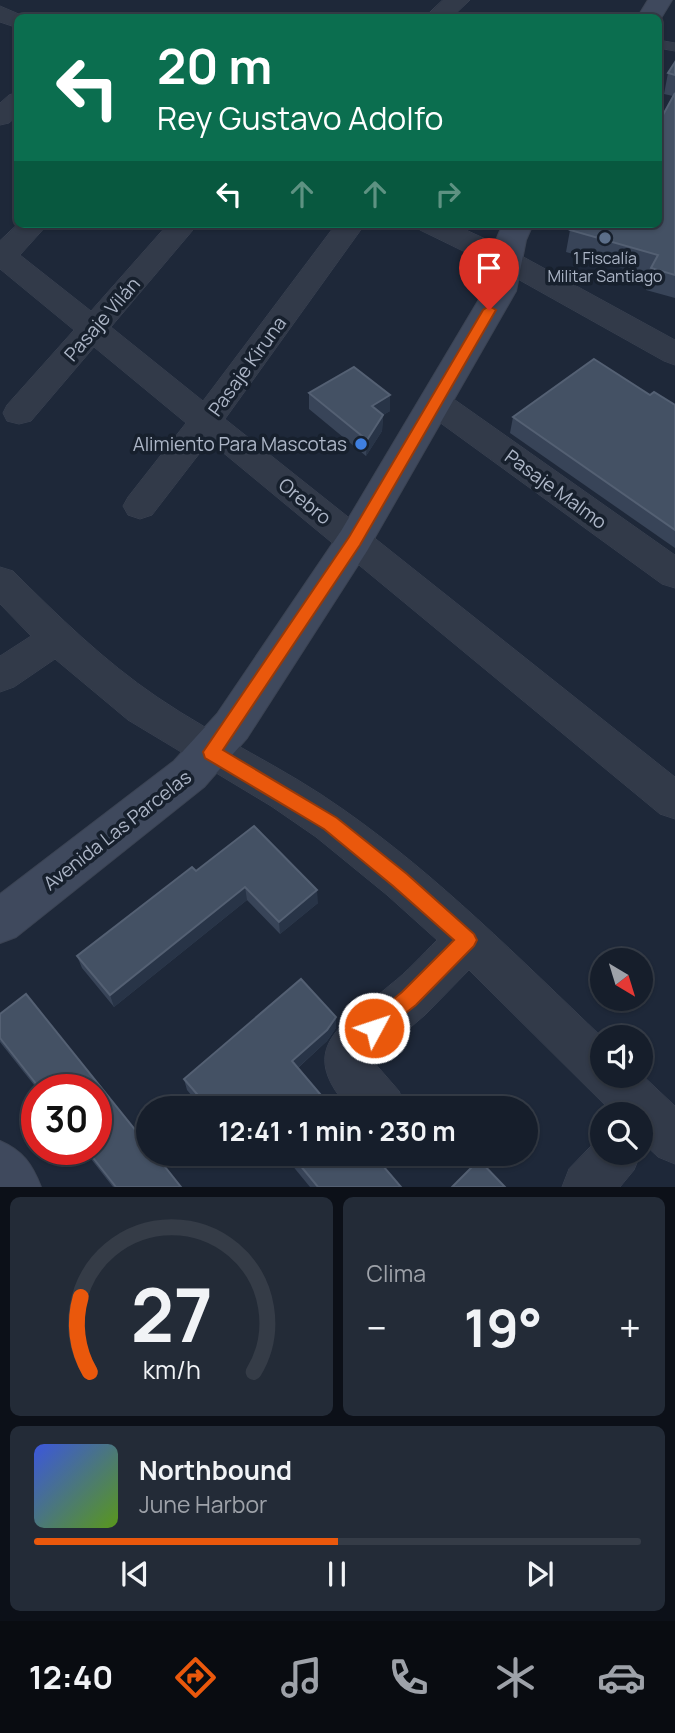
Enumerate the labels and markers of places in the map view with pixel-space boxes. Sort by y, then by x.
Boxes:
marker: 1 Fiscalía Militar Santiago [597,230,613,246]
pin [459,238,519,310]
place label: 1 Fiscalía Militar Santiago [547,247,663,287]
place label: Alimiento Para Mascotas [133,431,347,457]
marker: Alimiento Para Mascotas [353,436,369,452]

